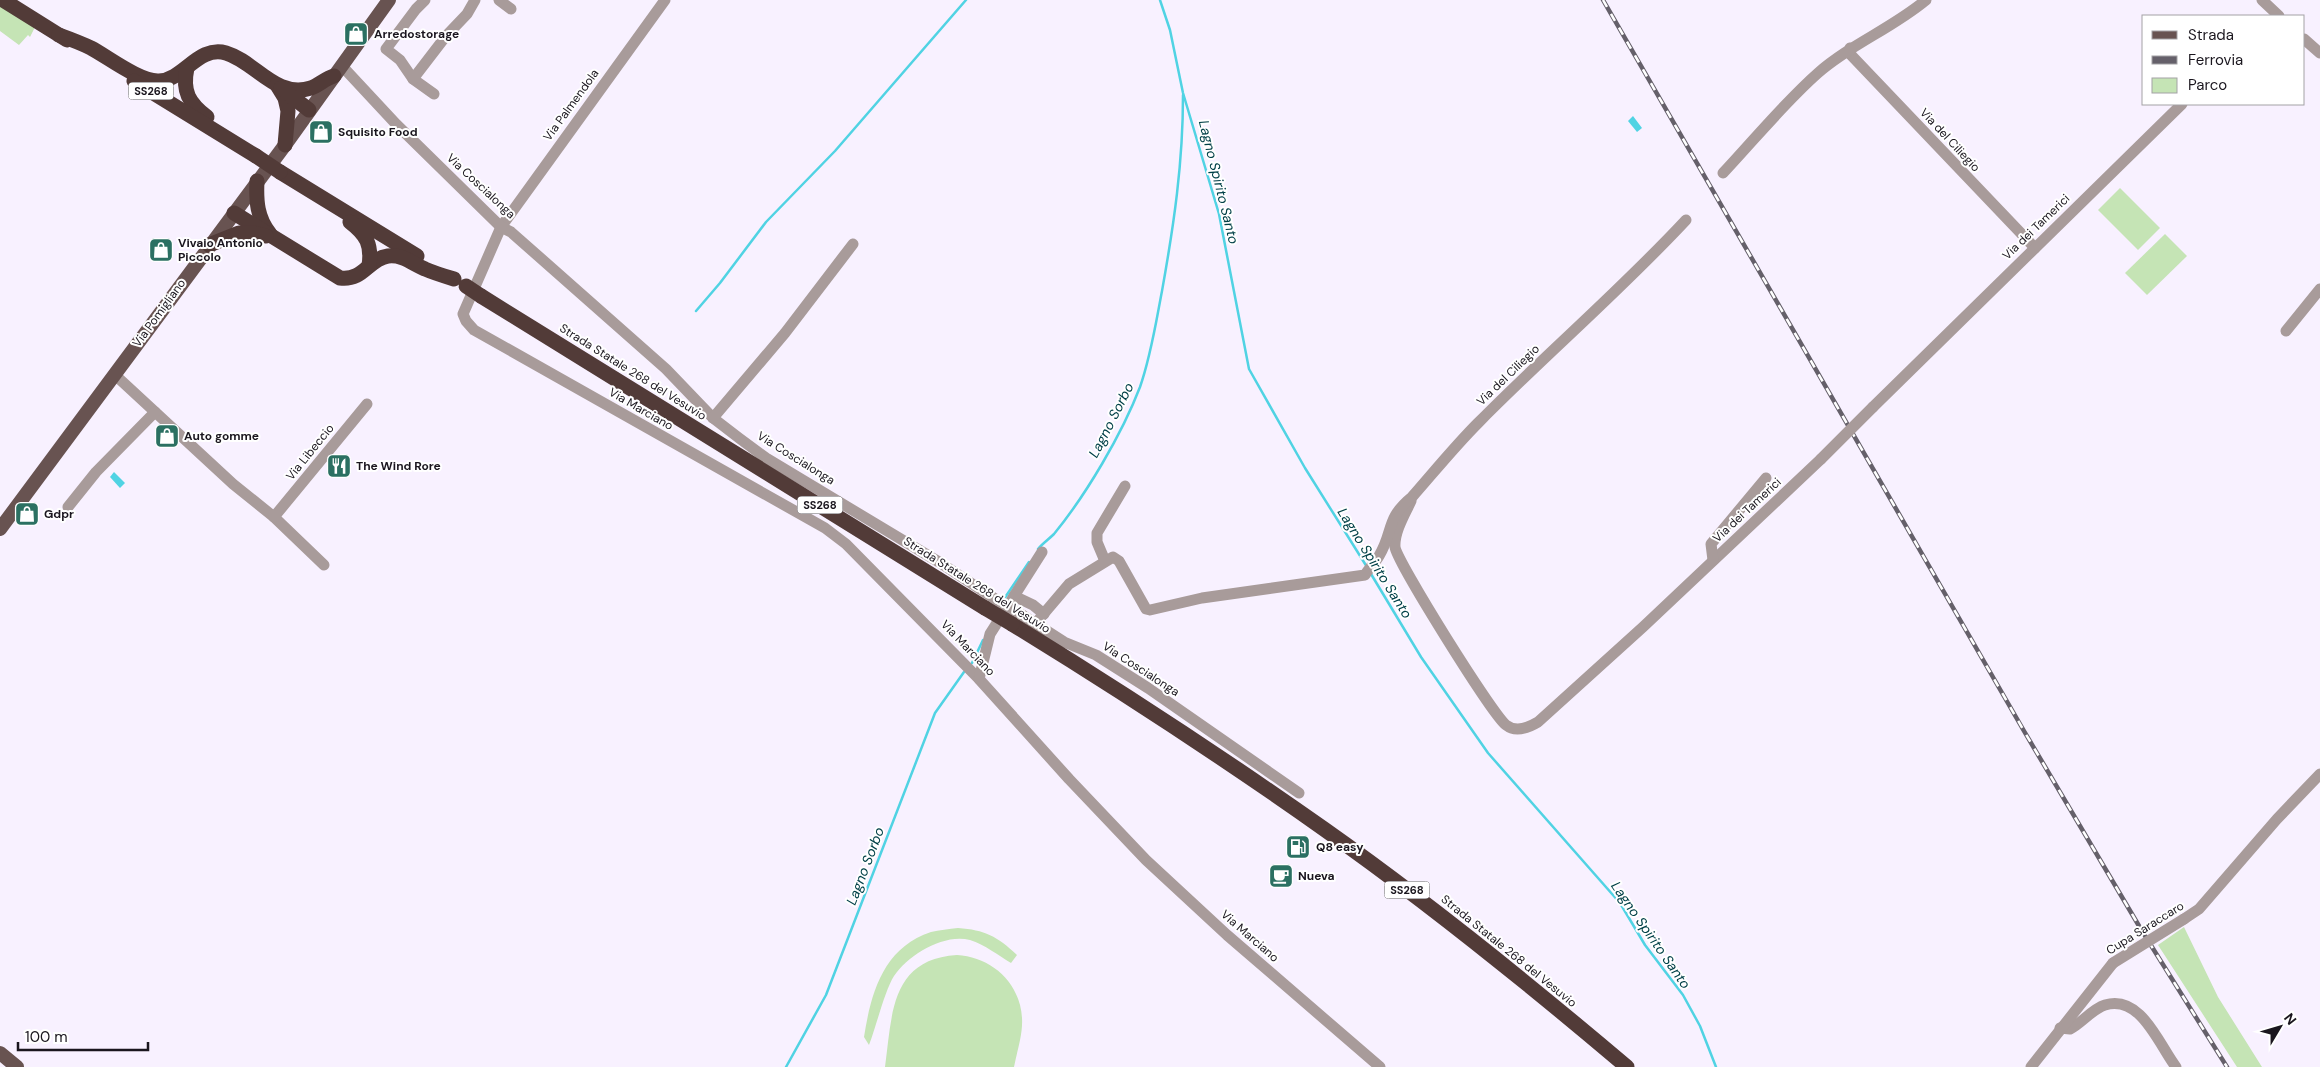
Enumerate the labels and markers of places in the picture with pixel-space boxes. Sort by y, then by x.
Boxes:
shop icon: Arredostorage [343,21,369,47]
place label: Arredostorage [374,26,459,42]
shop icon: Squisito Food [308,119,334,145]
place label: Squisito Food [338,124,418,140]
place label: Vivaio Antonio Piccolo [178,235,263,265]
shop icon: Vivaio Antonio Piccolo [148,237,174,263]
shop icon: Auto gomme [154,423,180,449]
place label: Auto gomme [184,428,259,444]
restaurant icon: The Wind Rore [326,453,352,479]
place label: The Wind Rore [356,458,441,474]
shop icon: Gdpr [14,501,40,527]
place label: Gdpr [44,506,74,522]
fuel station icon: Q8 easy [1285,834,1311,860]
place label: Q8 easy [1316,839,1364,855]
cafe icon: Nueva [1268,863,1294,889]
place label: Nueva [1298,868,1335,884]

